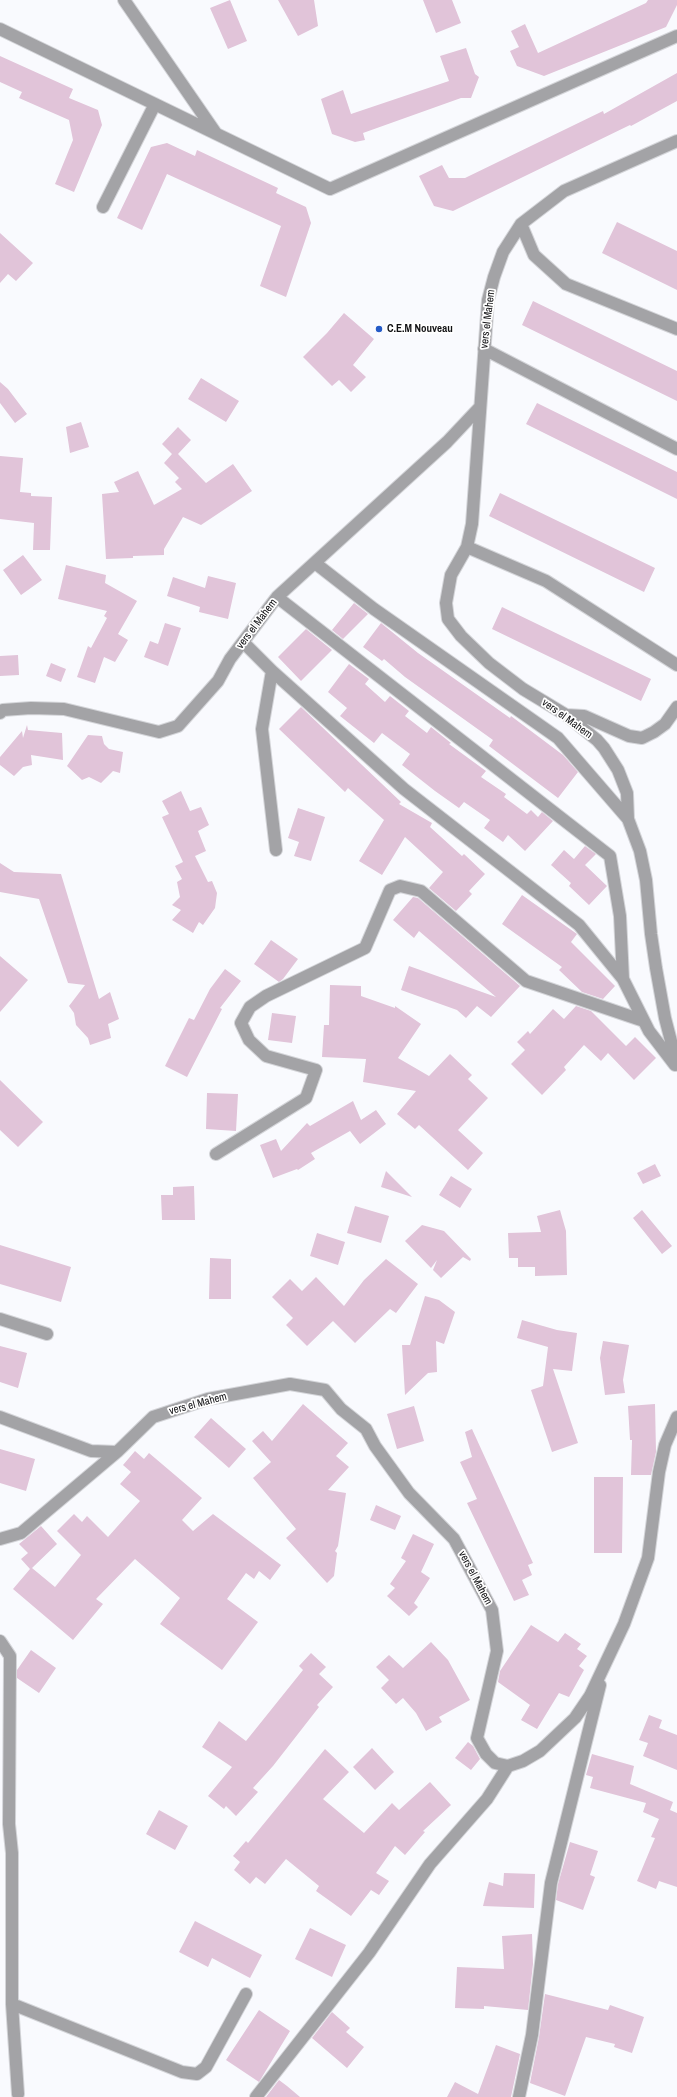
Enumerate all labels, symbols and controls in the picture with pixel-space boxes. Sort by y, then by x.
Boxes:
street label: vers el Mahem [478,289,498,349]
place label: C.E.M Nouveau [387,322,453,336]
marker: C.E.M Nouveau [374,324,384,334]
street label: vers el Mahem [234,596,280,652]
street label: vers el Mahem [539,696,595,742]
street label: vers el Mahem [168,1390,228,1418]
street label: vers el Mahem [455,1549,495,1607]

